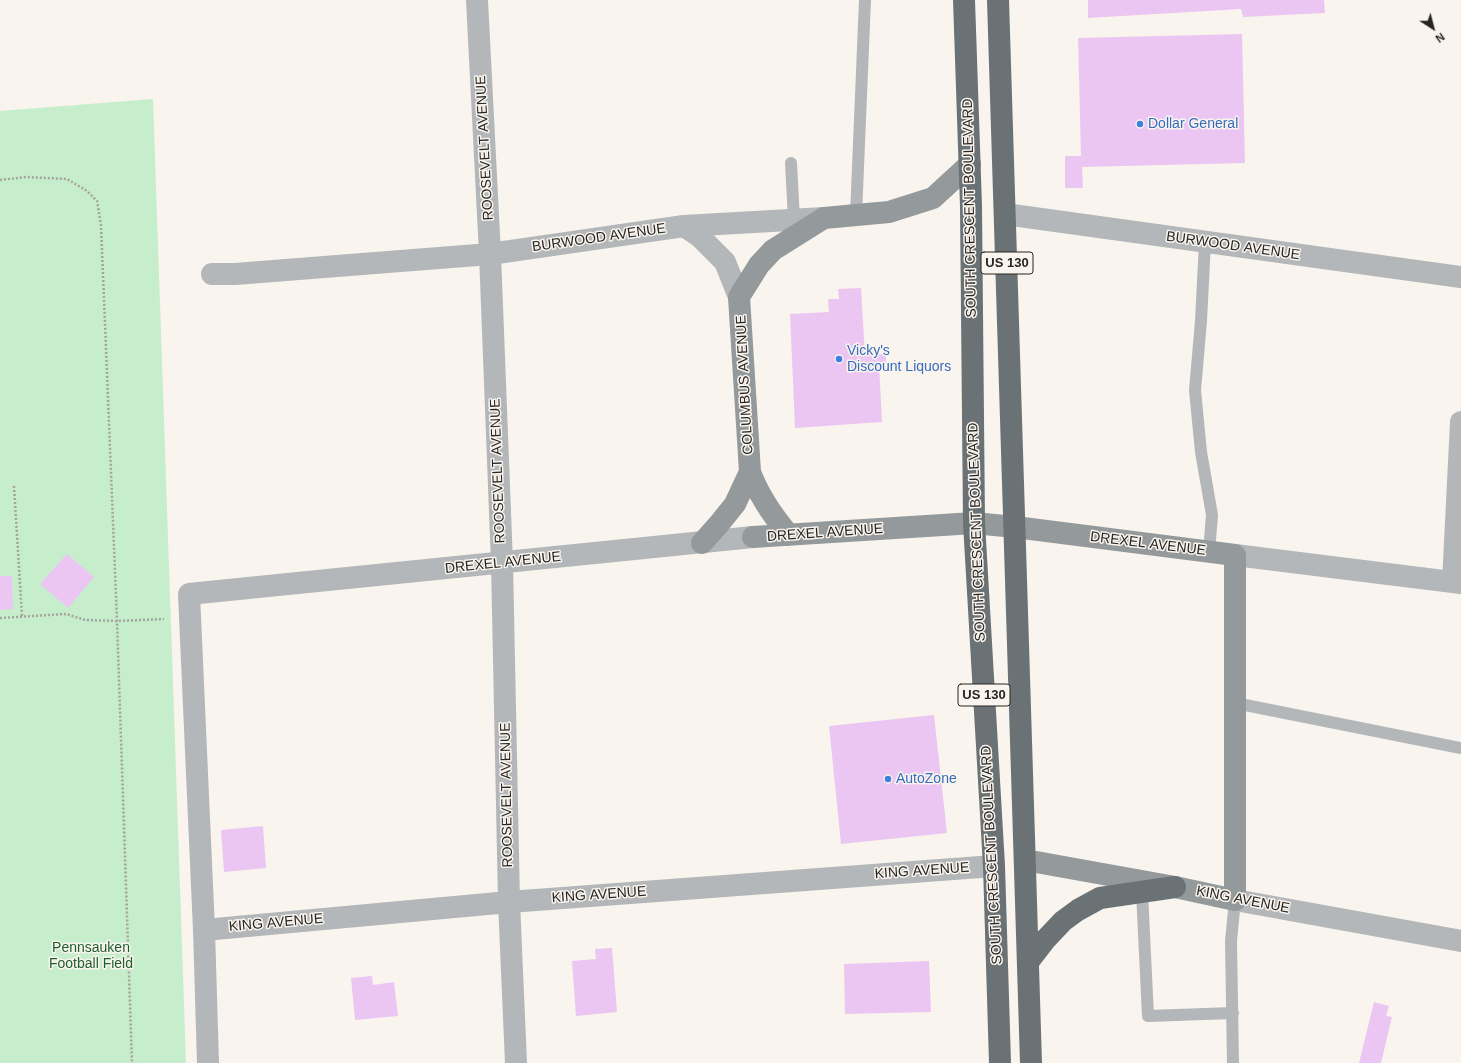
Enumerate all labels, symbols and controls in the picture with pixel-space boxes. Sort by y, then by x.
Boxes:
north arrow [1413,8,1453,48]
text: N [1433,31,1447,45]
street label: ROOSEVELT AVENUE [473,75,497,221]
street label: SOUTH CRESCENT BOULEVARD [960,98,980,318]
place label: Dollar General [1148,116,1238,132]
marker: Dollar General [1135,119,1145,129]
street label: BURWOOD AVENUE [531,220,667,256]
street label: BURWOOD AVENUE [1165,228,1301,264]
road number: US 130 [981,252,1033,274]
street label: COLUMBUS AVENUE [733,315,757,455]
place label: Vicky's Discount Liquors [847,343,951,376]
marker: Vicky's Discount Liquors [834,354,844,364]
street label: ROOSEVELT AVENUE [487,398,509,544]
street label: SOUTH CRESCENT BOULEVARD [965,422,989,642]
street label: DREXEL AVENUE [766,521,884,545]
street label: DREXEL AVENUE [1089,529,1207,559]
street label: DREXEL AVENUE [444,549,562,577]
road number: US 130 [958,684,1010,706]
street label: ROOSEVELT AVENUE [497,722,517,868]
street label: SOUTH CRESCENT BOULEVARD [978,745,1006,965]
place label: AutoZone [896,771,957,787]
marker: AutoZone [883,774,893,784]
street label: KING AVENUE [874,859,970,883]
street label: KING AVENUE [551,883,647,907]
street label: KING AVENUE [1195,883,1291,917]
street label: KING AVENUE [228,911,324,935]
park label: Pennsauken Football Field [49,940,133,972]

